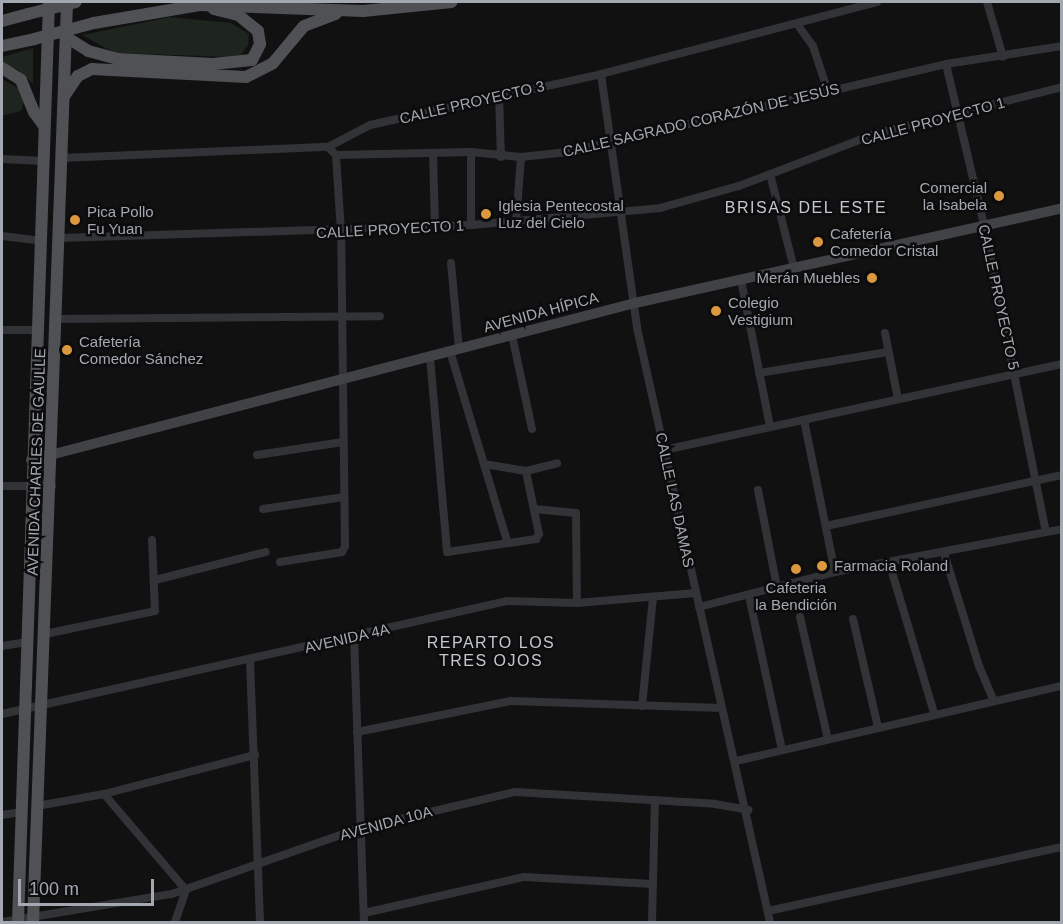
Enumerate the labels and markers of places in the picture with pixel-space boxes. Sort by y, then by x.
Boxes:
place label: Comercial la Isabela [919,178,987,213]
marker: Comercial la Isabela [992,189,1006,203]
place label: Iglesia Pentecostal Luz del Cielo [498,196,624,231]
place label: Pica Pollo Fu Yuan [87,202,154,237]
marker: Iglesia Pentecostal Luz del Cielo [479,207,493,221]
marker: Pica Pollo Fu Yuan [68,213,82,227]
place label: Cafetería Comedor Cristal [830,224,938,259]
marker: Cafetería Comedor Cristal [811,235,825,249]
place label: Merán Muebles [757,269,860,287]
marker: Merán Muebles [865,271,879,285]
place label: Colegio Vestigium [728,293,793,328]
marker: Colegio Vestigium [709,304,723,318]
place label: Cafetería Comedor Sánchez [79,332,203,367]
marker: Cafetería Comedor Sánchez [60,343,74,357]
place label: Farmacia Roland [834,557,948,575]
marker: Farmacia Roland [815,559,829,573]
marker: Cafeteria la Bendición [789,562,803,576]
place label: Cafeteria la Bendición [755,578,837,613]

